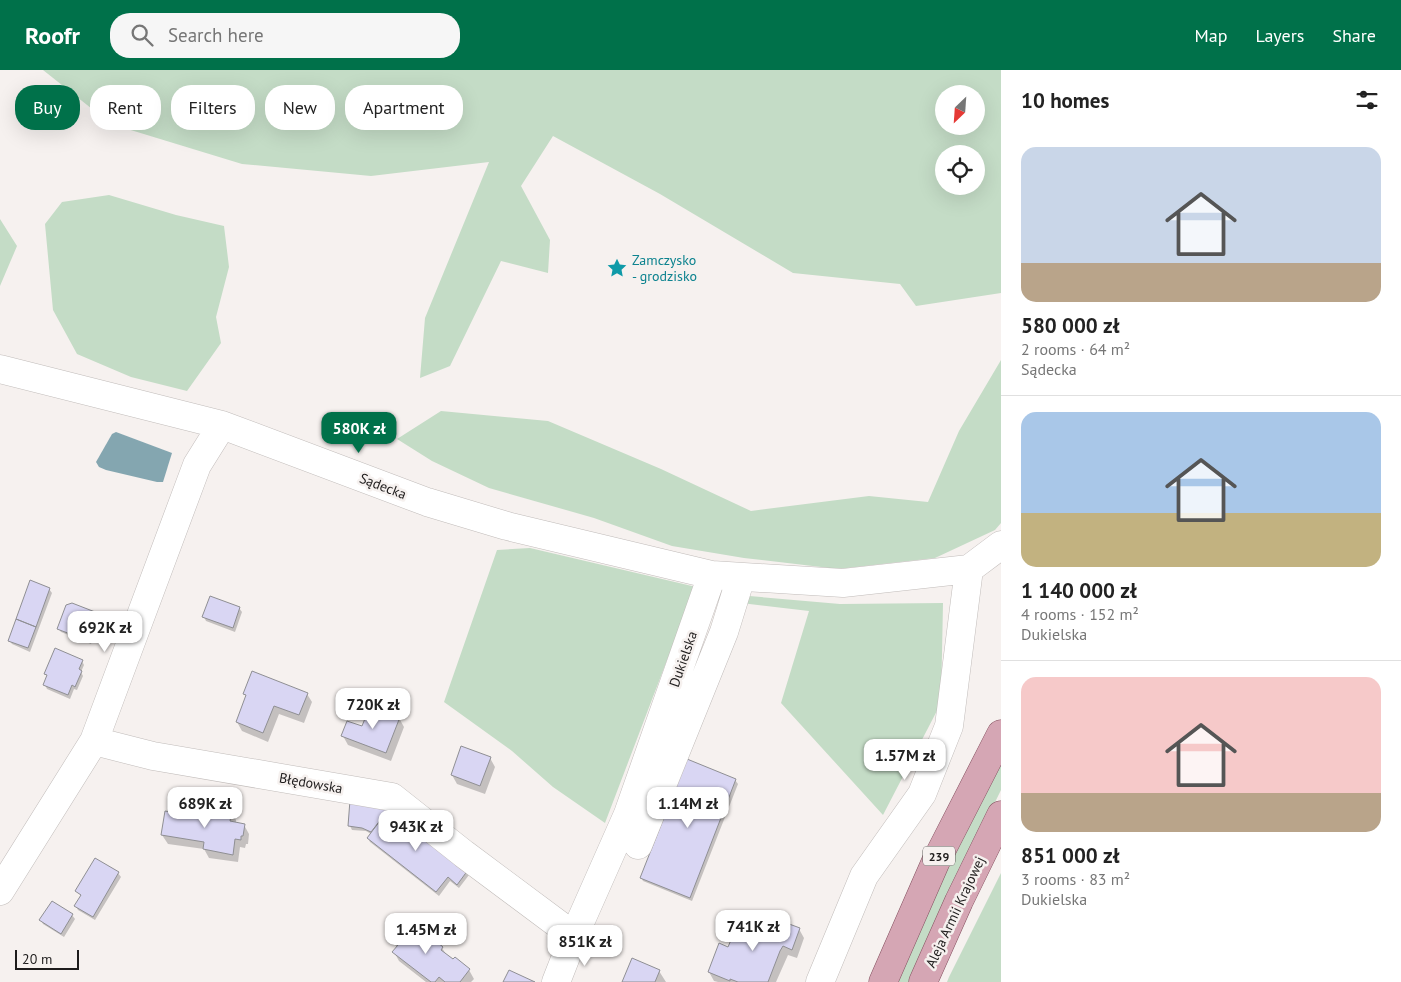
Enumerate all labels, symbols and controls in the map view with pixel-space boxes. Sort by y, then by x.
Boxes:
search box [110,13,460,58]
text: Roofr [25,20,80,51]
icon: search [128,21,156,49]
text: Search here [168,23,264,47]
text: Map [1195,24,1227,47]
text: Layers [1255,24,1304,47]
text: Share [1332,24,1376,47]
chip: Buy [15,85,80,130]
chip: Rent [90,85,161,130]
chip: Filters [171,85,255,130]
chip: New [265,85,335,130]
chip: Apartment [345,85,463,130]
north arrow [935,85,985,135]
map controls [935,85,985,195]
icon: filters [1353,86,1381,114]
text: 10 homes [1021,87,1109,114]
button: locate [935,145,985,195]
icon: home [1156,179,1246,269]
place label: Zamczysko - grodzisko [632,251,697,285]
place icon: Zamczysko - grodzisko [606,257,628,279]
text: 580 000 zł [1021,312,1119,339]
text: 2 rooms · 64 m² [1021,339,1130,359]
text: Sądecka [1021,359,1077,379]
pin: 580K zł [313,412,405,454]
text: 580K zł [332,418,386,438]
icon: home [1156,445,1246,535]
street label: Sądecka [357,469,409,503]
text: 1 140 000 zł [1021,577,1137,604]
text: 4 rooms · 152 m² [1021,604,1139,624]
pin: 692K zł [59,610,151,653]
text: 692K zł [78,617,132,637]
text: Dukielska [1021,624,1087,644]
street label: Dukielska [665,629,701,689]
pin: 720K zł [327,688,419,730]
text: 720K zł [346,694,400,714]
icon: home [1156,710,1246,800]
pin: 1.57M zł [853,738,957,781]
text: 1.57M zł [875,745,935,765]
street label: Błędowska [278,769,344,797]
pin: 689K zł [159,786,251,829]
pin: 1.14M zł [636,786,740,829]
text: 689K zł [178,793,232,813]
text: 1.14M zł [658,793,718,813]
pin: 943K zł [370,810,462,852]
text: 943K zł [389,816,443,836]
text: 851 000 zł [1021,842,1119,869]
road number: 239 [923,846,955,866]
street label: Aleja Armii Krajowej [921,853,989,971]
text: 3 rooms · 83 m² [1021,869,1130,889]
text: Dukielska [1021,889,1087,909]
pin: 741K zł [707,910,799,952]
pin: 1.45M zł [374,912,478,955]
text: 741K zł [726,916,780,936]
text: 1.45M zł [396,919,456,939]
pin: 851K zł [539,924,631,967]
text: 851K zł [558,931,612,951]
scale bar [15,947,79,970]
text: 20 m [22,950,52,968]

